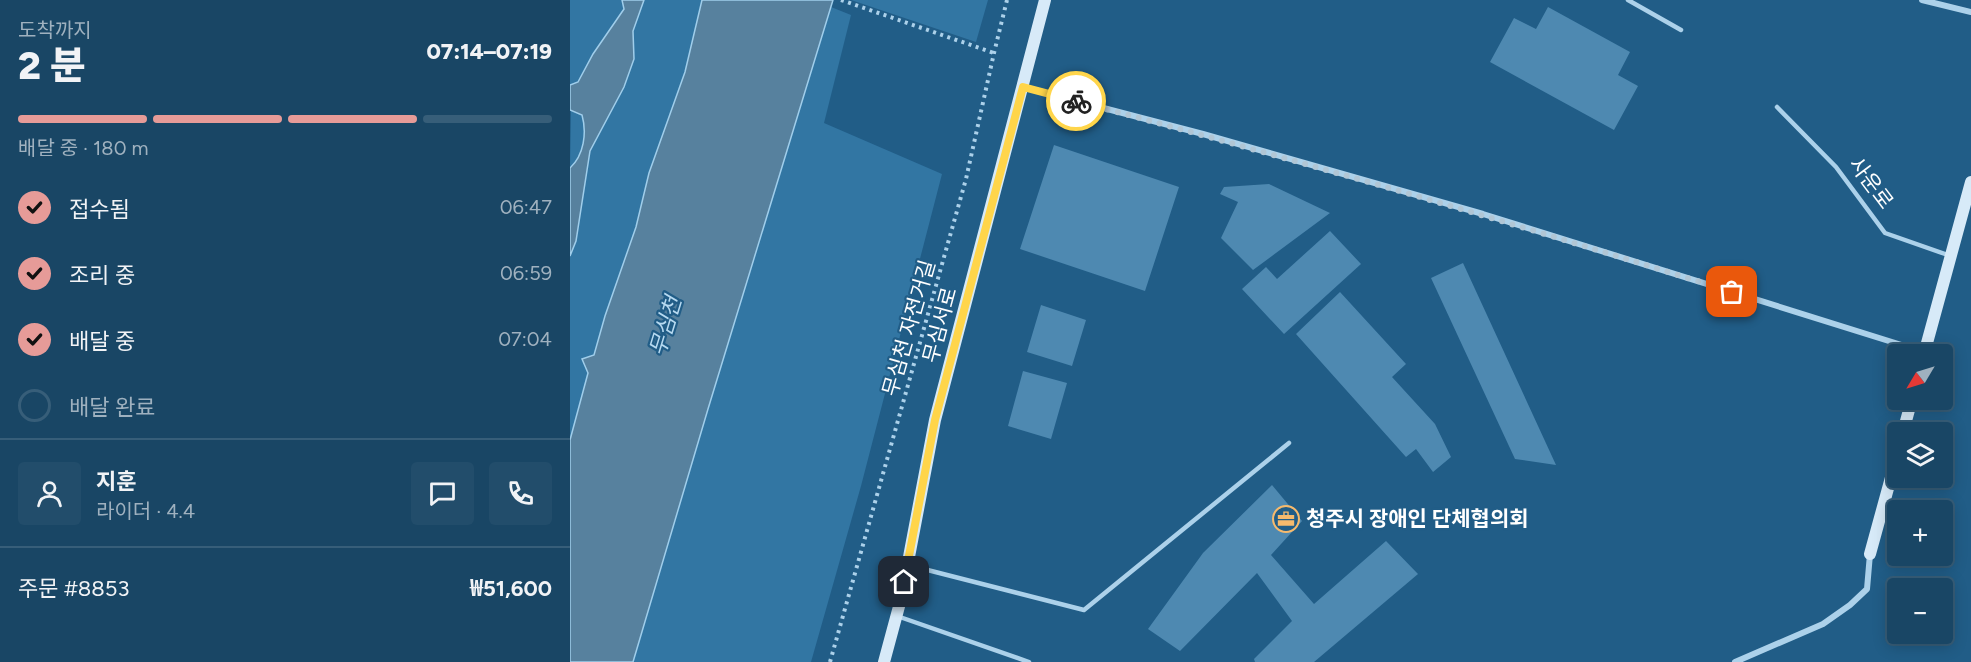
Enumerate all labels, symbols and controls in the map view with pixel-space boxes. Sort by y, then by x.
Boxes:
text: 도착까지 [18,18,92,42]
text: 07:14–07:19 [426,38,552,65]
text: 2 분 [18,42,86,89]
courier [1046,71,1106,131]
icon: bike [1060,85,1093,118]
text: 배달 중 · 180 m [18,136,148,160]
street label: 사운로 [1844,152,1899,213]
icon: check [18,191,51,224]
text: 06:47 [500,195,552,219]
text: 접수됨 [69,196,130,223]
icon: check [18,257,51,290]
street label: 무심천 자전거길 [877,257,940,399]
text: 06:59 [500,261,552,285]
text: 조리 중 [69,262,135,289]
pin [1706,266,1757,317]
icon: bag [1715,275,1748,308]
street label: 무심서로 [917,284,962,365]
water label: 무심천 [644,291,688,359]
icon: check [18,323,51,356]
text: 07:04 [498,327,552,351]
text: 배달 중 [69,328,135,355]
north arrow [1887,344,1953,410]
map controls [1887,344,1953,644]
text: 배달 완료 [69,394,155,421]
button: layers [1887,422,1953,488]
button: person [18,462,81,525]
button: chat [411,462,474,525]
button: phone [489,462,552,525]
text: 지훈 [96,468,136,495]
text: 라이더 · 4.4 [96,499,195,523]
button: + [1887,500,1953,566]
office icon: 청주시 장애인 단체협의회 [1271,504,1301,534]
place label: 청주시 장애인 단체협의회 [1306,506,1529,531]
pin [878,556,929,607]
icon: home [887,565,920,598]
text: 주문 #8853 [18,575,129,602]
text: ₩51,600 [470,575,552,602]
button: − [1887,578,1953,644]

